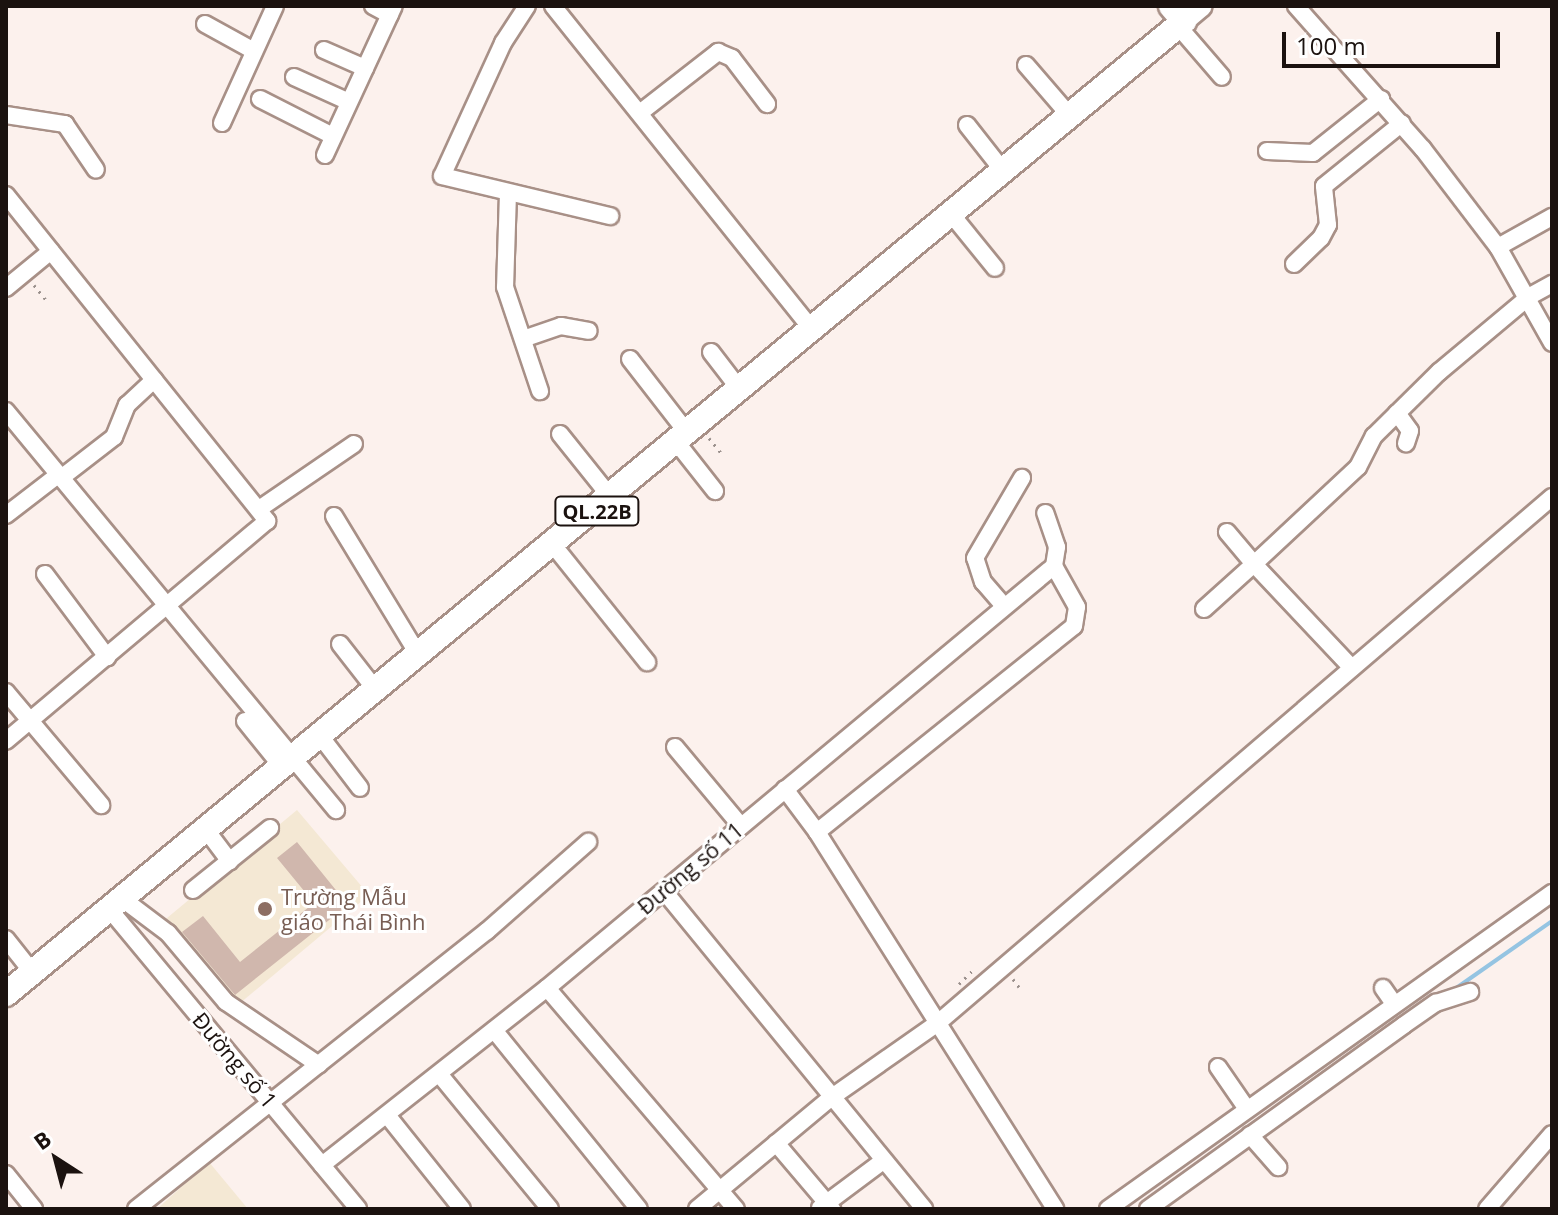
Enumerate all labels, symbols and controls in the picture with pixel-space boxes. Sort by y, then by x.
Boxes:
scale bar [1286,16,1504,66]
text: 100 m [1296,29,1366,62]
road number: QL.22B [553,495,641,527]
street label: Đường số 11 [632,816,748,920]
place label: Trường Mẫu giáo Thái Bình [281,883,426,934]
marker: Trường Mẫu giáo Thái Bình [256,900,274,918]
street label: Đường số 1 [187,1007,283,1113]
north arrow [16,1119,96,1199]
text: B [27,1123,57,1156]

